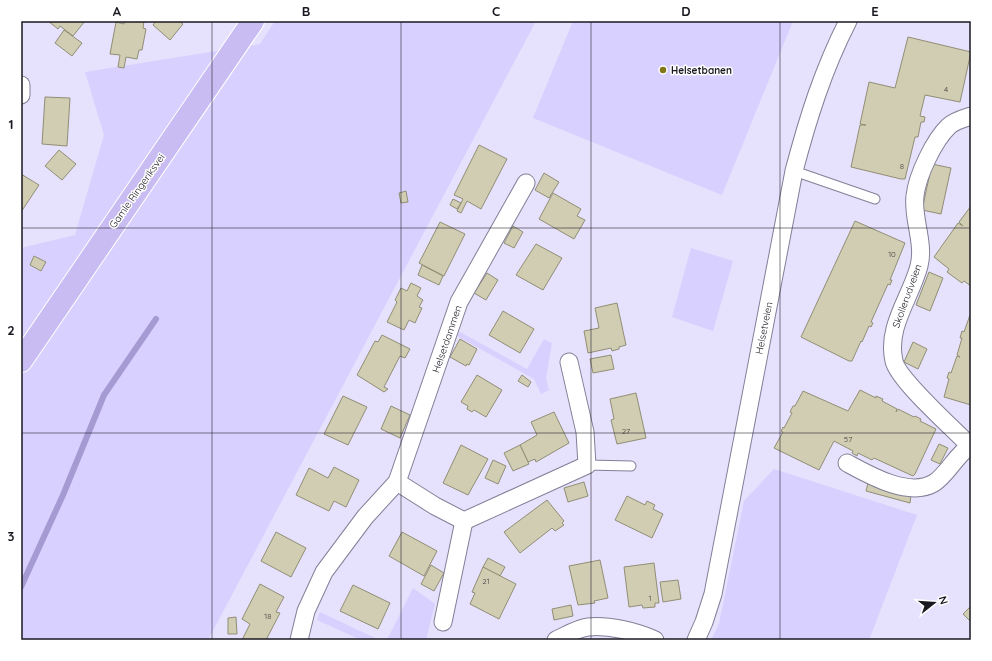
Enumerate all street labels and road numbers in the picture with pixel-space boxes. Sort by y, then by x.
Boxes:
street label: Gamle Ringeriksvei [106,151,168,231]
street label: Skollerudveien [889,262,925,330]
street label: Helsetveien [753,301,775,355]
street label: Helsetdammen [429,303,465,375]

